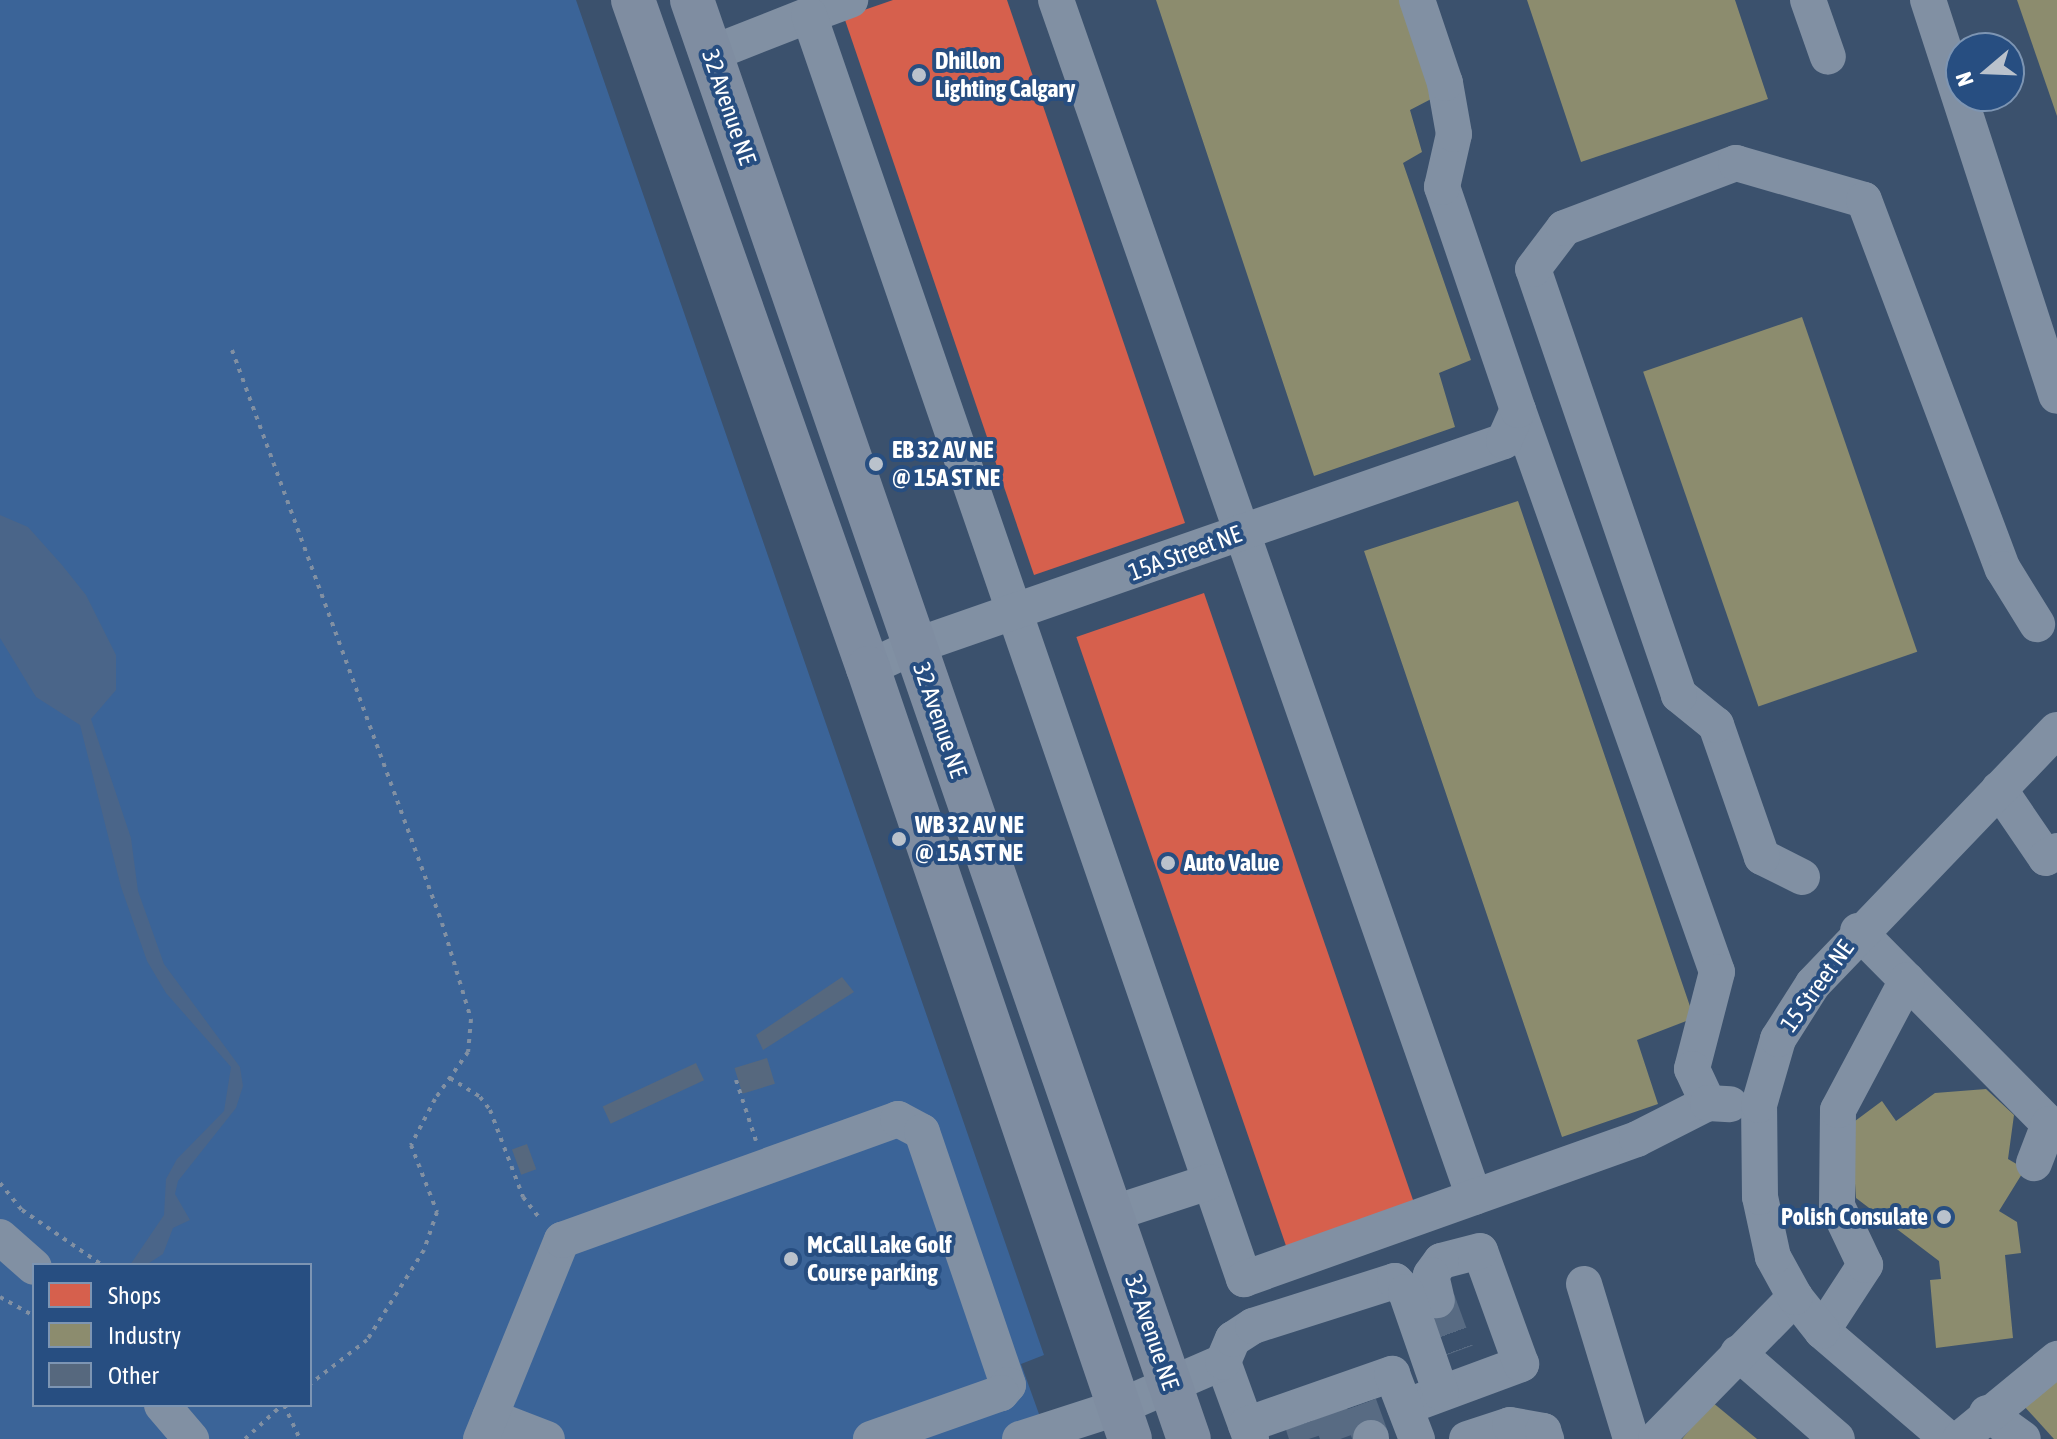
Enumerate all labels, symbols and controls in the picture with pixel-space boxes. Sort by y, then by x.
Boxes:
north arrow [1945,32,2025,112]
street label: 32 Avenue NE [696,46,762,168]
place label: Dhillon Lighting Calgary [935,47,1075,103]
marker: Dhillon Lighting Calgary [910,66,928,84]
text: N [1950,69,1979,90]
place label: EB 32 AV NE @ 15A ST NE [892,436,1000,492]
marker: EB 32 AV NE @ 15A ST NE [867,455,885,473]
street label: 15A Street NE [1125,519,1245,587]
street label: 32 Avenue NE [907,659,973,781]
place label: WB 32 AV NE @ 15A ST NE [915,811,1024,867]
marker: WB 32 AV NE @ 15A ST NE [890,830,908,848]
place label: Auto Value [1184,849,1280,877]
marker: Auto Value [1159,854,1177,872]
street label: 15 Street NE [1774,935,1860,1037]
place label: Polish Consulate [1781,1203,1928,1231]
marker: Polish Consulate [1935,1208,1953,1226]
place label: McCall Lake Golf Course parking [807,1231,952,1287]
marker: McCall Lake Golf Course parking [782,1250,800,1268]
legend [32,1263,312,1407]
street label: 32 Avenue NE [1119,1271,1185,1393]
text: Shops [108,1282,161,1309]
text: Industry [108,1322,181,1349]
text: Other [108,1362,159,1389]

